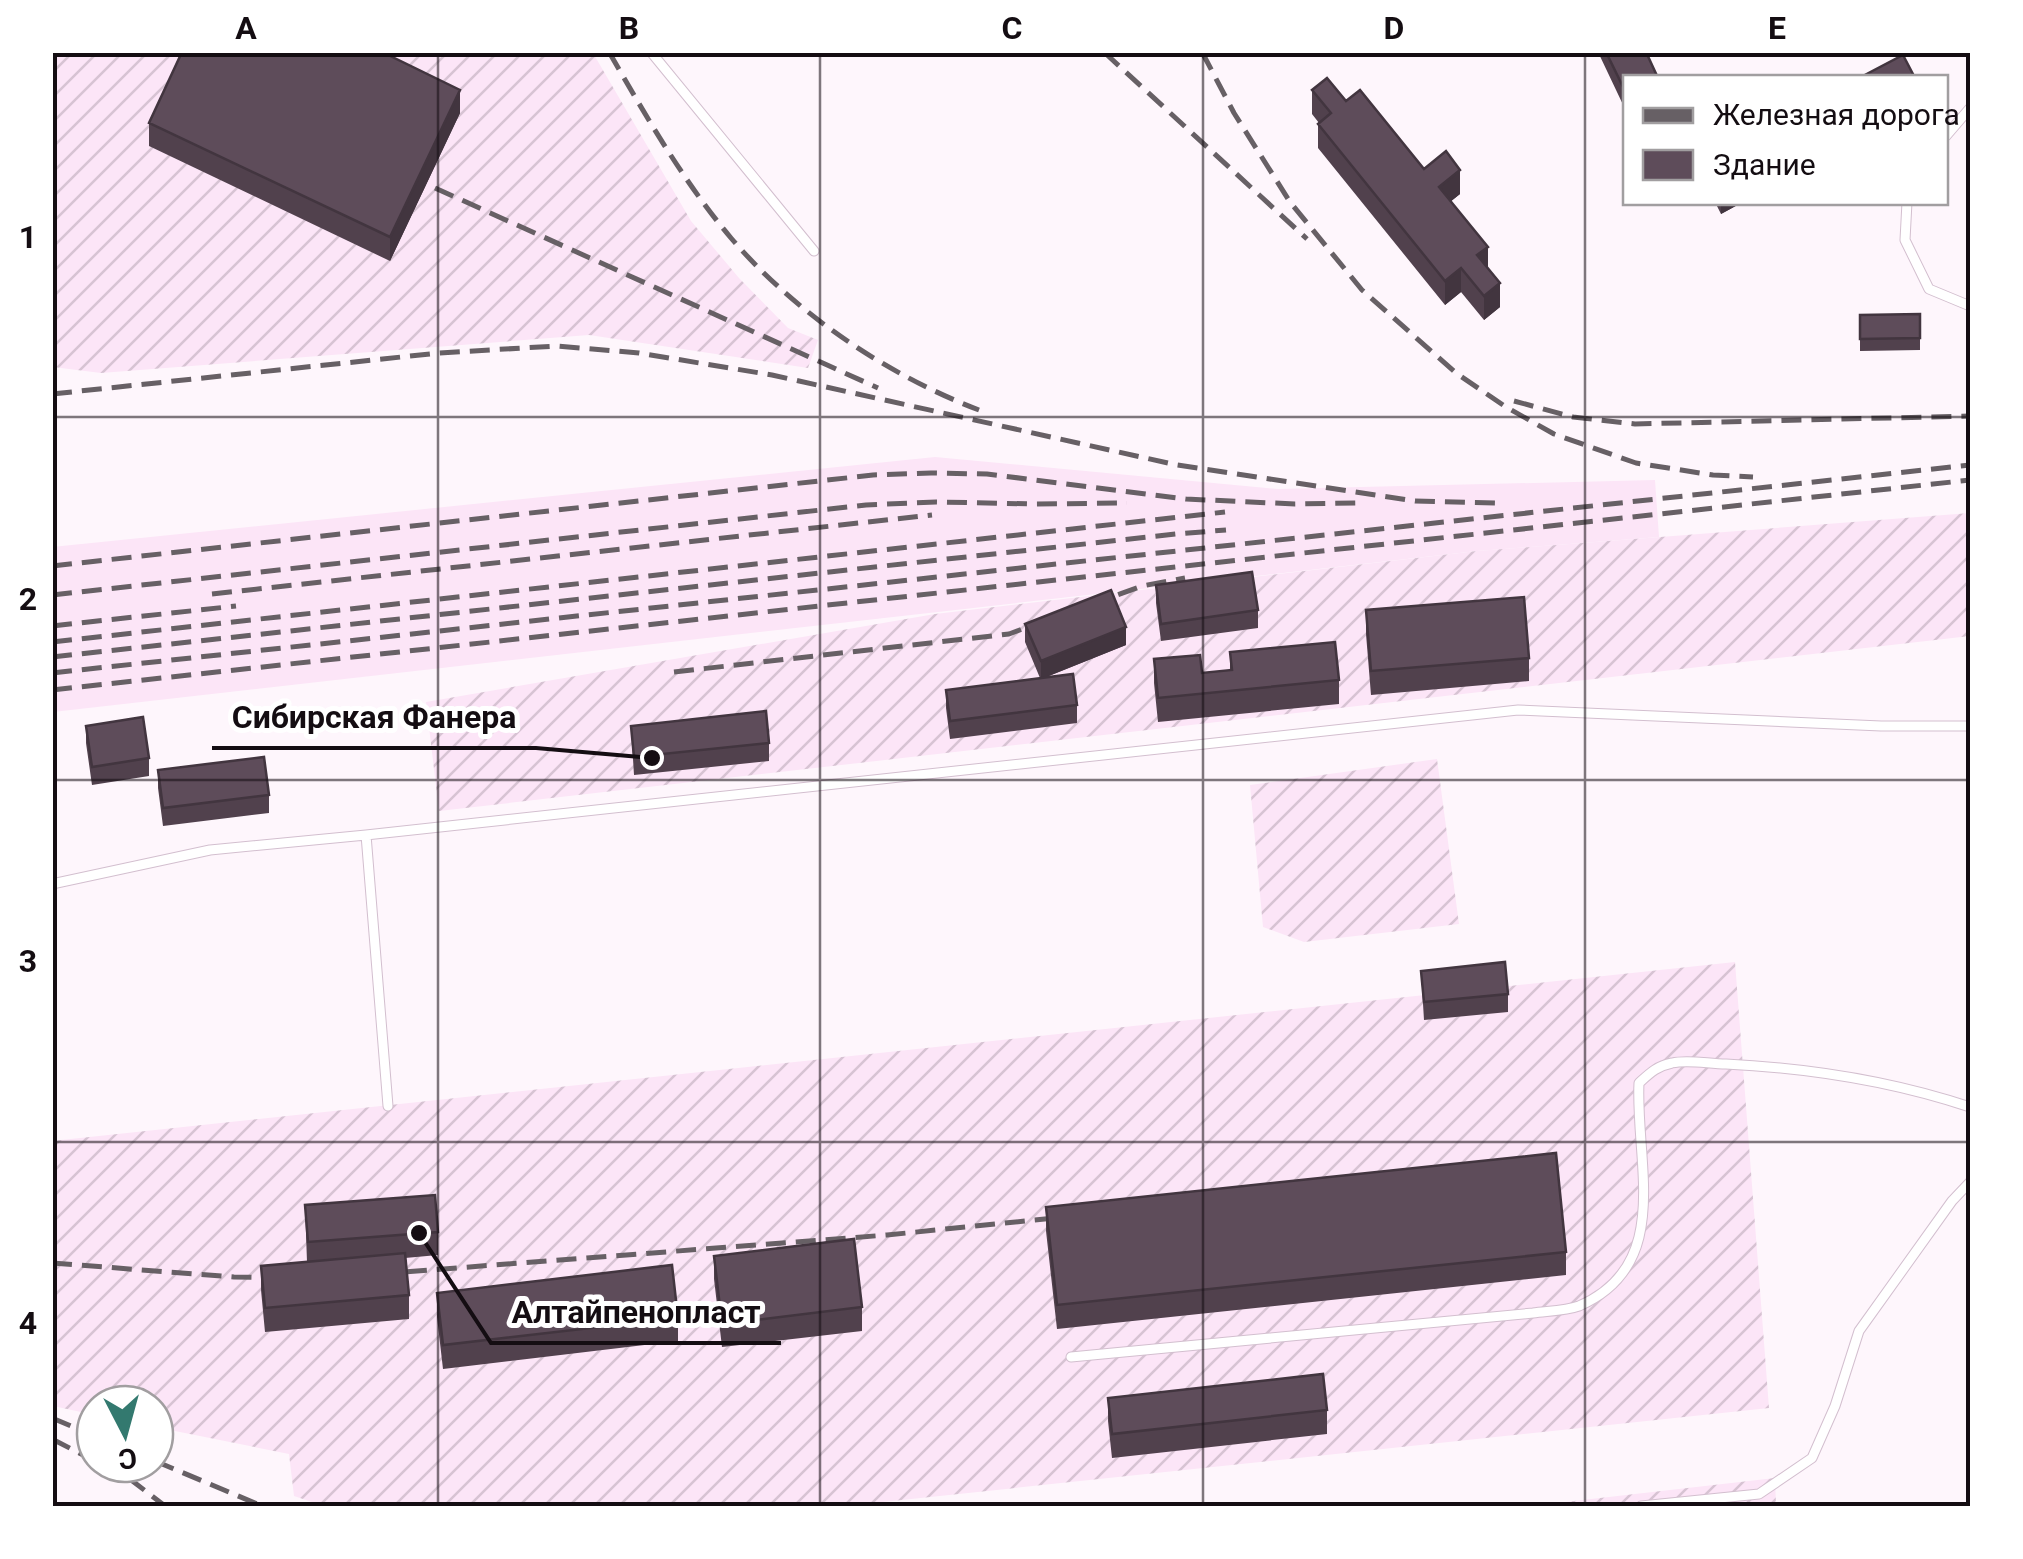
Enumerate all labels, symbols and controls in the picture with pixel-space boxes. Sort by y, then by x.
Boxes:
text: A [235,9,257,47]
text: B [619,9,639,47]
text: C [1002,9,1022,47]
text: D [1384,9,1404,47]
text: E [1768,9,1786,47]
legend [1623,75,1948,205]
text: Железная дорога [1713,97,1960,132]
text: Здание [1713,147,1816,182]
text: 1 [19,218,37,256]
text: 2 [19,580,37,618]
callout: Сибирская Фанера [212,686,536,748]
text: Сибирская Фанера [232,698,516,736]
text: 3 [19,942,37,980]
callout: Алтайпенопласт [491,1281,781,1343]
text: Алтайпенопласт [511,1293,761,1331]
text: 4 [19,1304,37,1342]
north arrow [75,1384,175,1484]
text: С [117,1441,138,1476]

